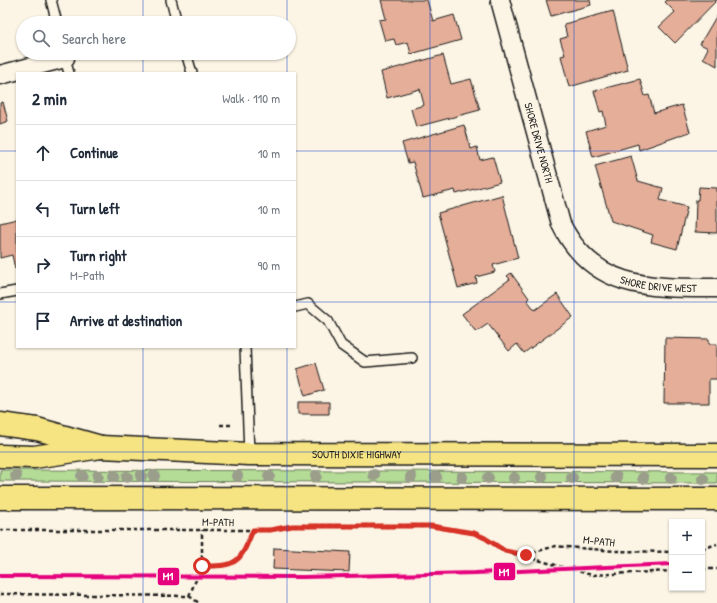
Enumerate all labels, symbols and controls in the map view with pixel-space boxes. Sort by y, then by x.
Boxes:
search box [16,16,296,60]
icon: search [30,27,52,49]
text: Search here [62,28,126,49]
text: 2 min [32,87,67,110]
text: Walk · 110 m [222,89,280,107]
street label: SHORE DRIVE NORTH [521,101,556,184]
icon: ahead [32,142,54,164]
text: Continue [70,142,118,163]
text: 10 m [258,144,280,162]
icon: left [32,198,54,220]
text: Turn left [70,198,120,219]
text: 10 m [258,200,280,218]
text: Turn right [70,245,126,266]
icon: right [32,254,54,276]
text: 90 m [258,256,280,274]
text: M-Path [70,266,104,284]
street label: SHORE DRIVE WEST [618,272,698,295]
icon: arrive [32,310,54,332]
text: Arrive at destination [70,310,182,331]
street label: SOUTH DIXIE HIGHWAY [312,447,402,461]
street label: M-PATH [202,515,234,529]
map controls [669,519,705,591]
button: + [669,519,705,555]
street label: M-PATH [582,532,616,550]
route end [517,546,535,564]
button: − [669,555,705,591]
route start [193,557,211,575]
line badge: M1 [493,562,516,581]
text: M1 [499,565,509,579]
line badge: M1 [157,567,180,586]
text: M1 [163,569,173,583]

